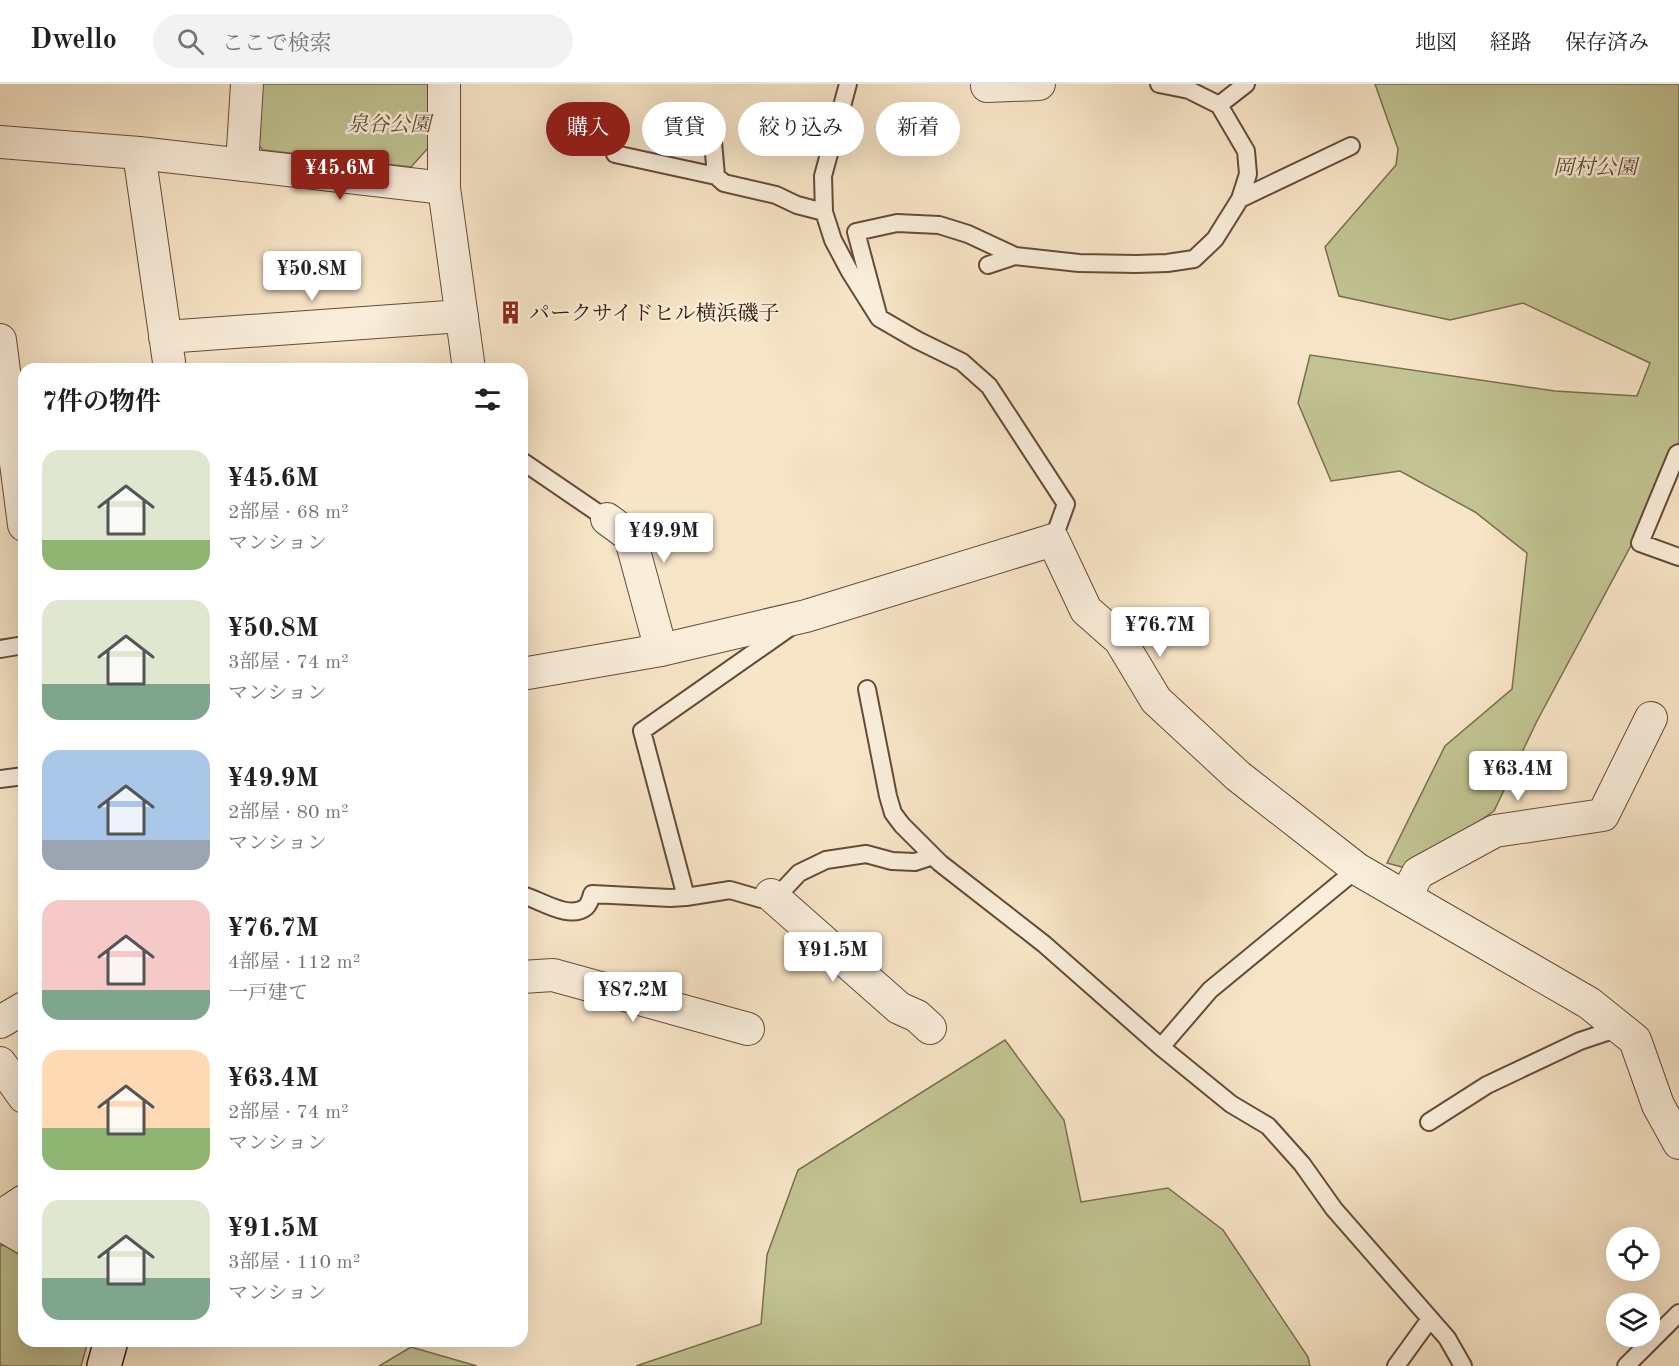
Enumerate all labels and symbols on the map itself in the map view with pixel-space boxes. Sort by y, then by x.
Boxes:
park label: 泉谷公園 [347,113,434,136]
pin: ¥45.6M [291,150,389,201]
park label: 岡村公園 [1553,156,1640,179]
pin: ¥50.8M [263,251,361,302]
building icon: パークサイドヒル横浜磯子 [498,300,524,326]
place label: パークサイドヒル横浜磯子 [529,302,780,325]
pin: ¥49.9M [615,513,713,564]
pin: ¥76.7M [1111,607,1209,658]
pin: ¥63.4M [1469,751,1567,802]
pin: ¥91.5M [784,932,882,983]
pin: ¥87.2M [584,972,682,1023]

